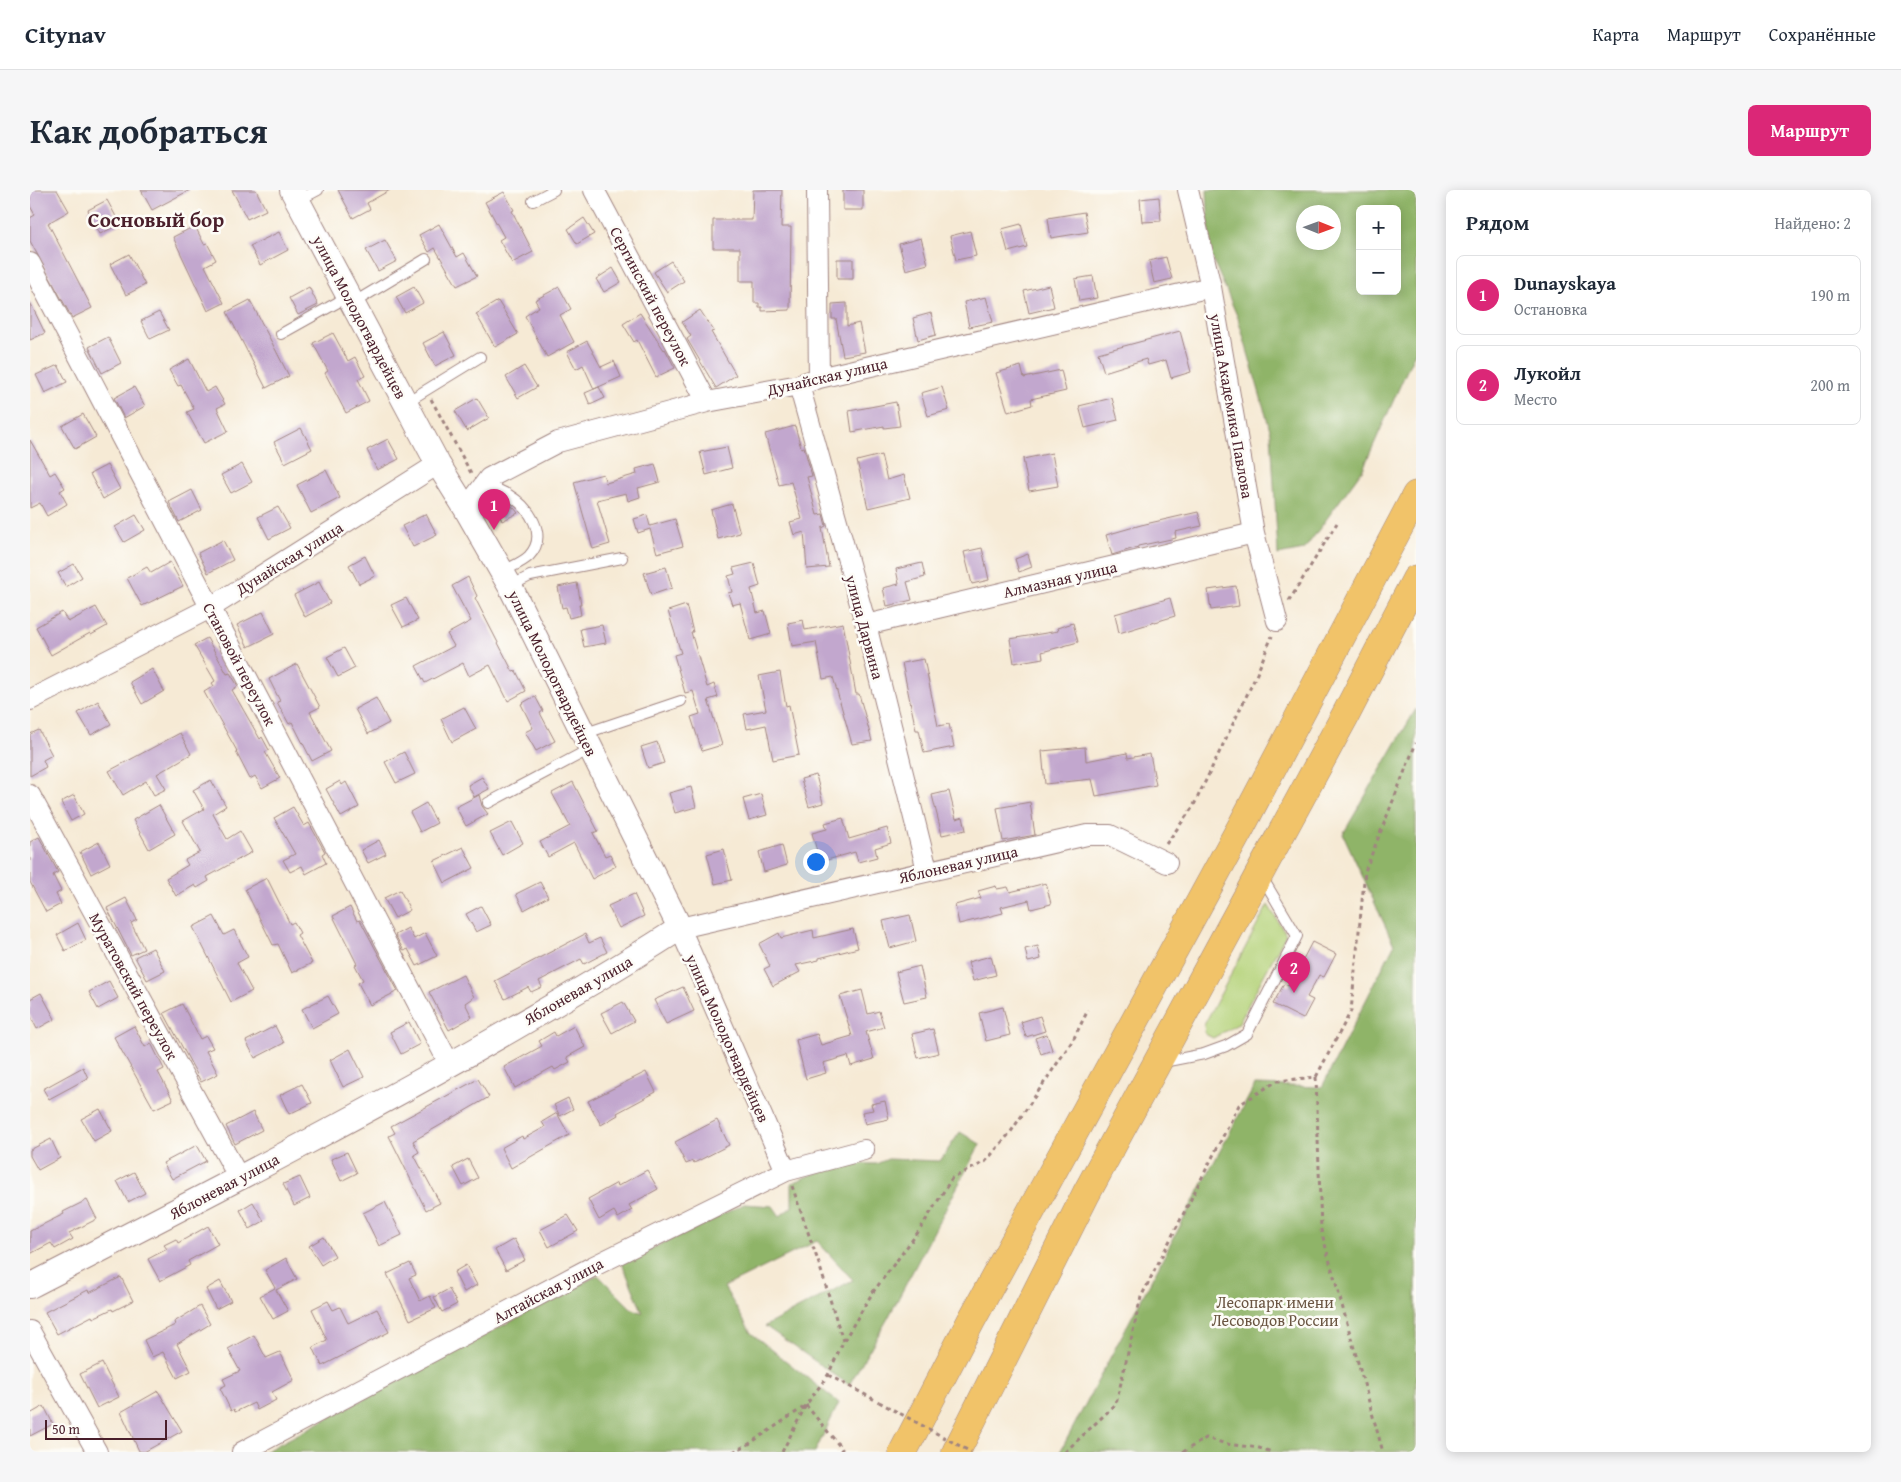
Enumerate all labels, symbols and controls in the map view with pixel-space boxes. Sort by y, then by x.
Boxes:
text: Citynav [25,17,106,52]
text: Карта [1593,21,1639,48]
text: Маршрут [1667,21,1741,48]
text: Сохранённые [1769,21,1876,48]
text: Как добраться [30,105,268,156]
button: Маршрут [1748,105,1871,156]
district label: Сосновый бор [88,204,224,235]
north arrow [1296,205,1341,250]
map controls [1356,205,1401,295]
button: + [1356,205,1401,250]
text: Рядом [1466,207,1529,238]
text: Найдено: 2 [1774,211,1851,235]
street label: Сергинский переулок [604,222,698,370]
street label: улица Молодогвардейцев [306,230,413,403]
button: − [1356,250,1401,295]
text: Dunayskaya [1514,269,1616,297]
text: 1 [1479,283,1487,307]
text: 190 m [1810,283,1850,307]
text: Остановка [1514,297,1587,321]
street label: улица Академика Павлова [1204,311,1260,501]
street label: Дунайская улица [764,350,890,402]
text: Лукойл [1514,359,1581,387]
text: 2 [1479,373,1487,397]
text: 200 m [1810,373,1850,397]
text: Место [1514,387,1557,411]
pin: 1 [478,489,510,530]
street label: Дунайская улица [230,515,348,601]
street label: Алмазная улица [1001,554,1120,604]
street label: улица Дарвина [839,571,891,682]
street label: улица Молодогвардейцев [502,585,604,760]
street label: Становой переулок [197,598,283,731]
street label: Яблоневая улица [895,839,1020,890]
your location [803,849,829,875]
street label: Муратовский переулок [84,908,185,1064]
street label: Яблоневая улица [518,949,637,1031]
street label: улица Молодогвардейцев [680,949,776,1126]
pin: 2 [1278,952,1310,993]
street label: Яблоневая улица [164,1147,284,1226]
street label: Алтайская улица [489,1251,608,1329]
park label: Лесопарк имени Лесоводов России [1211,1290,1339,1332]
scale bar [45,1417,168,1440]
text: 50 m [52,1419,80,1439]

